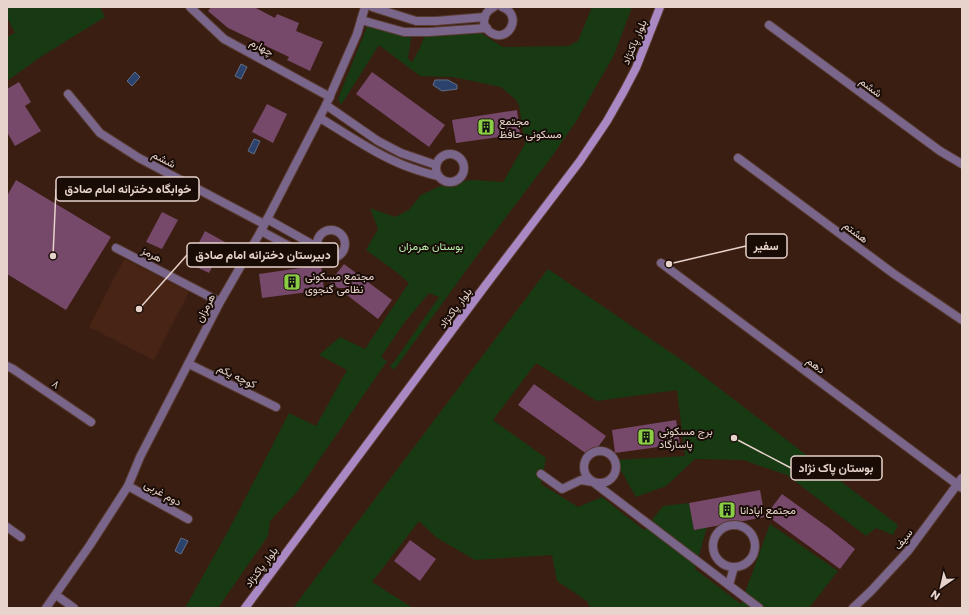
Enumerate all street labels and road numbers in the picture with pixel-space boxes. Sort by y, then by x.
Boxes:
street label: بلوار پاکنژاد [617,17,651,67]
street label: چهارم [247,34,277,60]
street label: ششم [856,73,886,101]
street label: ششم [149,146,179,172]
street label: هشتم [840,217,872,247]
street label: هرمز [138,242,165,266]
street label: بلوار پاکنژاد [434,284,476,332]
street label: هرمزان [191,291,219,325]
street label: دهم [803,353,829,377]
street label: کوچه یکم [215,360,259,392]
street label: ۸ [49,376,64,393]
street label: دوم غربی [141,476,185,510]
street label: سیف [890,525,917,553]
street label: بلوار پاکنژاد [240,543,282,591]

